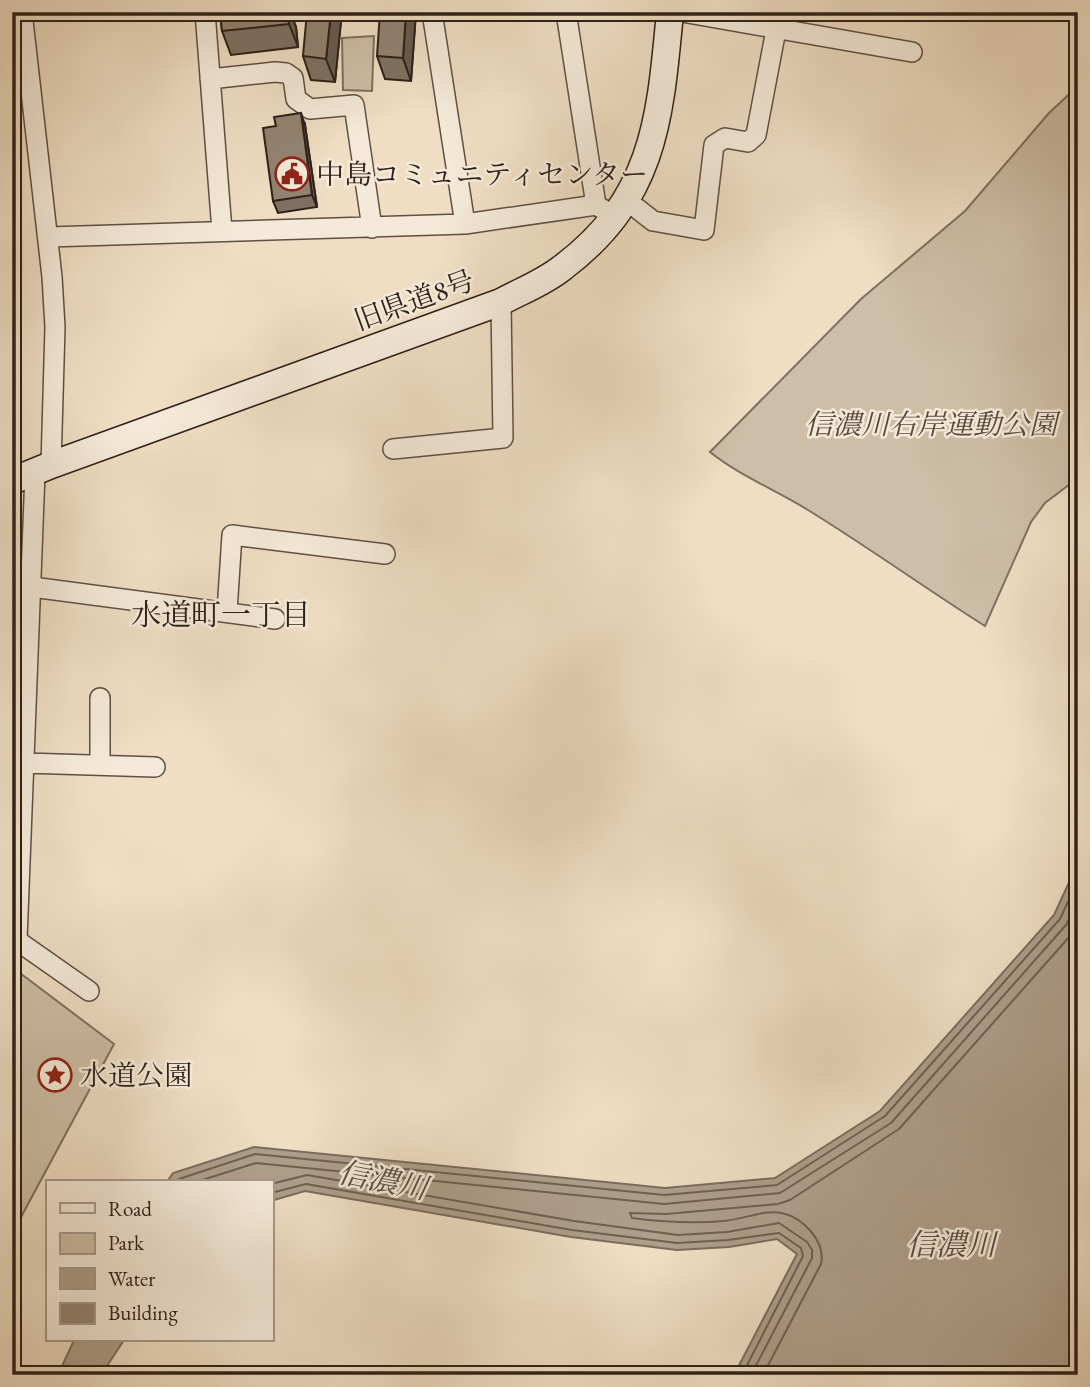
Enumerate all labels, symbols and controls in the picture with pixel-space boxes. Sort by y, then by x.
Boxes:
public building icon: 中島コミュニティセンター [273,155,311,193]
place label: 中島コミュニティセンター [316,156,648,192]
street label: 旧県道8号 [349,262,479,338]
park label: 信濃川右岸運動公園 [805,406,1061,442]
district label: 水道町一丁目 [131,595,311,634]
place icon: 水道公園 [36,1056,74,1094]
place label: 水道公園 [80,1057,192,1093]
water label: 信濃川 [335,1152,434,1208]
legend [46,1180,273,1342]
text: Road [108,1195,152,1222]
water label: 信濃川 [906,1225,999,1264]
text: Park [108,1229,145,1256]
text: Water [108,1265,155,1292]
text: Building [108,1299,178,1326]

